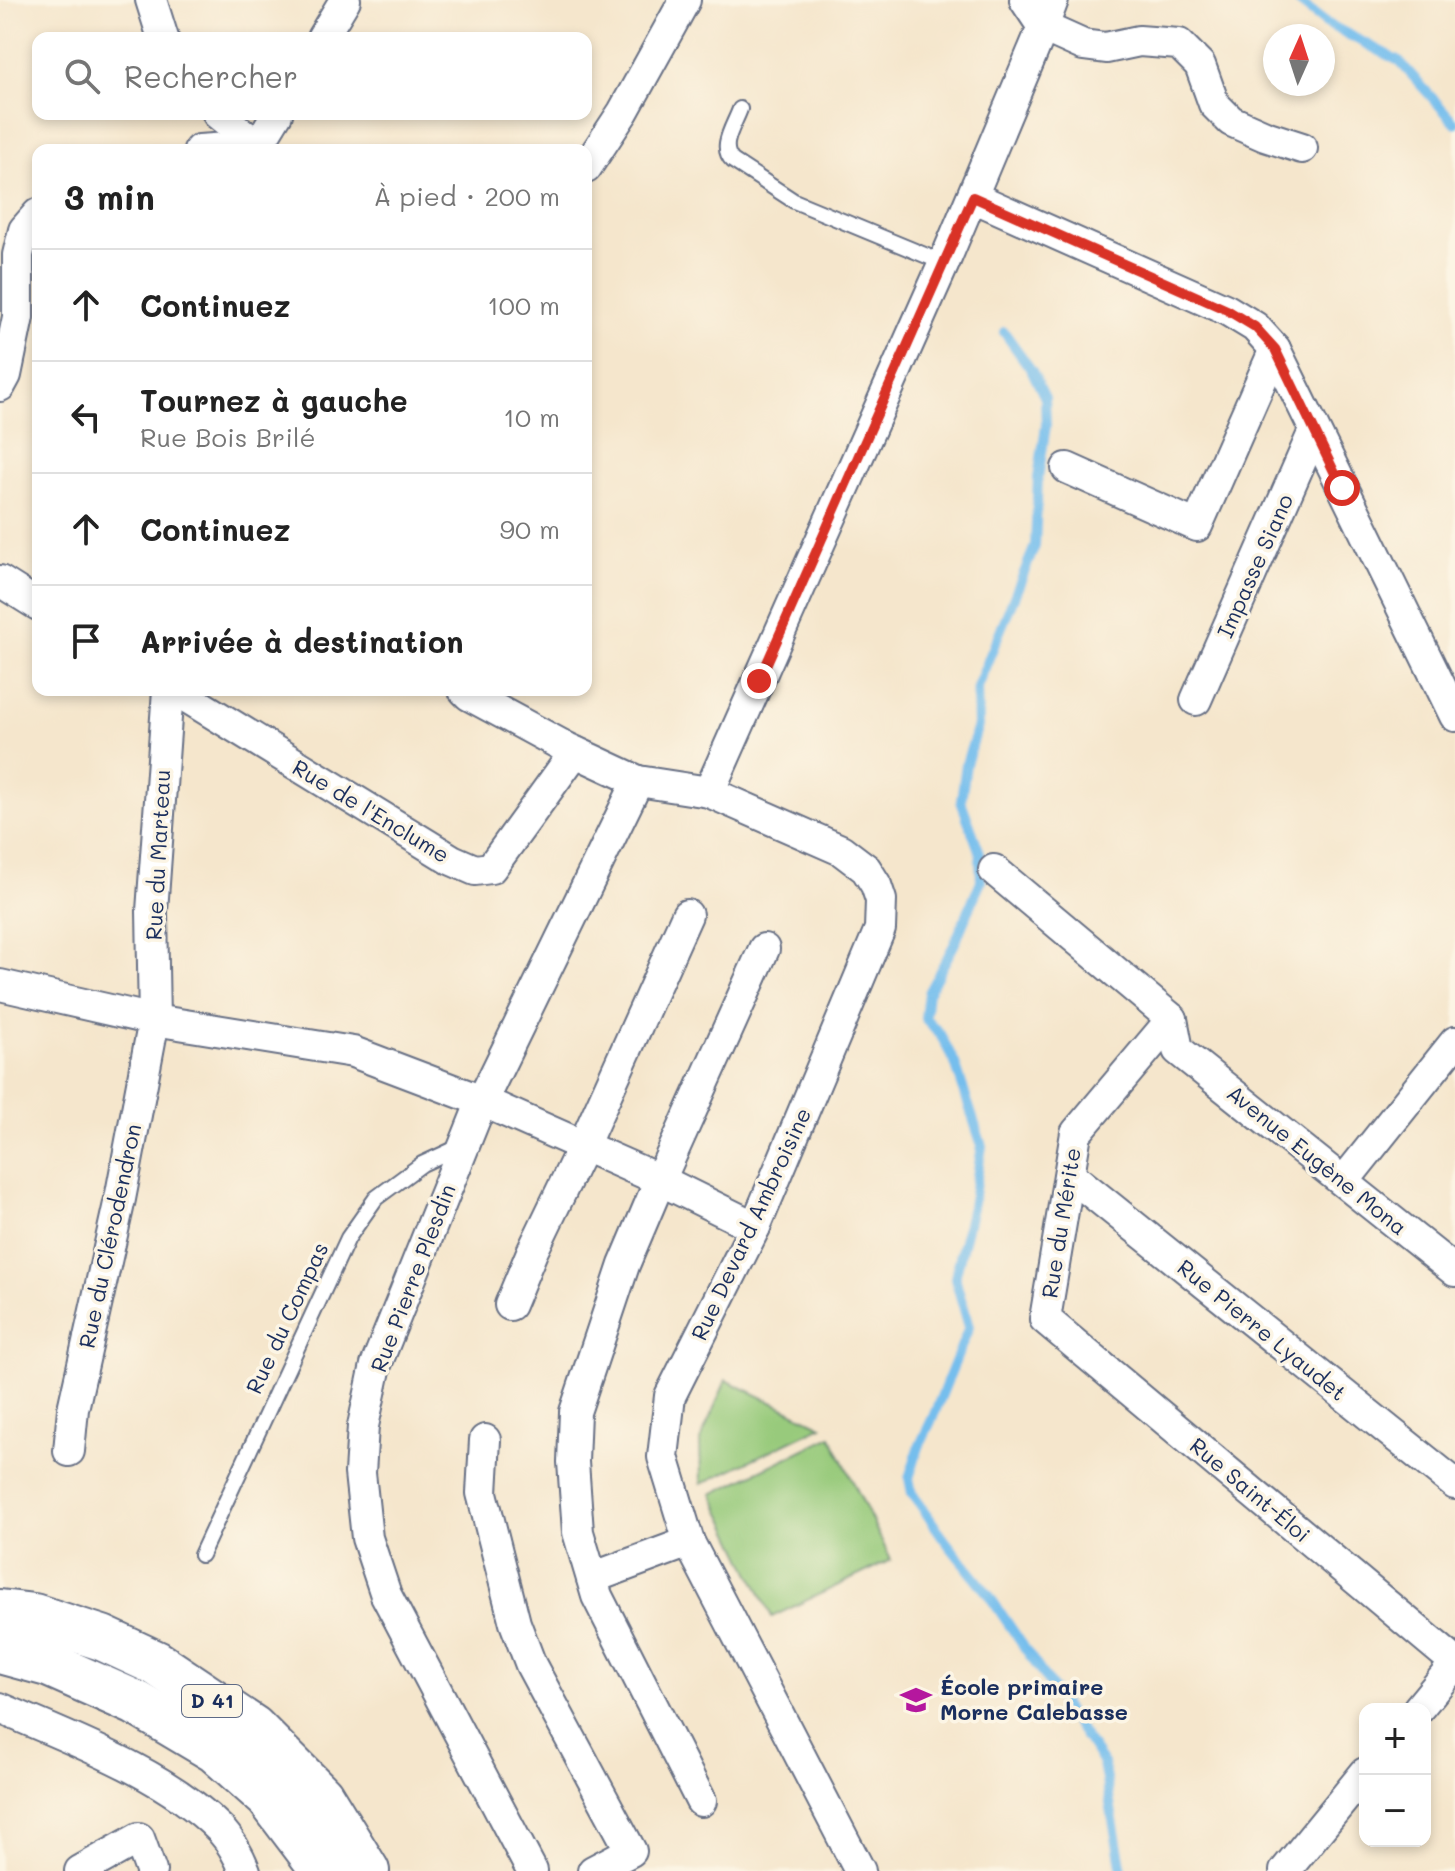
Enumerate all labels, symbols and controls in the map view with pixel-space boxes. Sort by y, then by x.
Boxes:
north arrow [1263,24,1335,96]
search box [32,32,592,120]
icon: search [60,54,104,98]
text: Rechercher [124,56,298,96]
text: 3 min [64,174,155,219]
text: À pied · 200 m [374,179,560,213]
icon: ahead [64,283,108,327]
text: Continuez [140,285,290,325]
text: 100 m [487,288,560,322]
text: Tournez à gauche [140,380,408,420]
icon: left [64,395,108,439]
text: 10 m [503,400,560,434]
text: Rue Bois Brilé [140,420,316,454]
route start [1324,470,1360,506]
street label: Impasse Siano [1210,489,1299,642]
icon: ahead [64,507,108,551]
text: Continuez [140,509,290,549]
text: 90 m [500,512,560,546]
icon: arrive [64,619,108,663]
text: Arrivée à destination [140,621,463,661]
route end [741,663,777,699]
street label: Rue de l'Enclume [287,752,455,869]
street label: Rue du Marteau [139,769,176,941]
street label: Avenue Eugène Mona [1221,1078,1413,1241]
street label: Rue Devard Ambroisine [684,1103,817,1345]
street label: Rue du Clérodendron [72,1121,147,1351]
street label: Rue du Mérite [1034,1146,1087,1300]
street label: Rue Pierre Plesdin [363,1180,462,1376]
street label: Rue du Compas [239,1237,334,1398]
street label: Rue Pierre Lyaudet [1172,1252,1353,1407]
street label: Rue Saint-Éloi [1184,1431,1317,1549]
place label: École primaire Morne Calebasse [940,1672,1128,1726]
school or university icon: École primaire Morne Calebasse [899,1683,933,1717]
road number: D 41 [182,1685,242,1717]
map controls [1359,1703,1431,1847]
button: + [1359,1703,1431,1775]
button: − [1359,1775,1431,1847]

